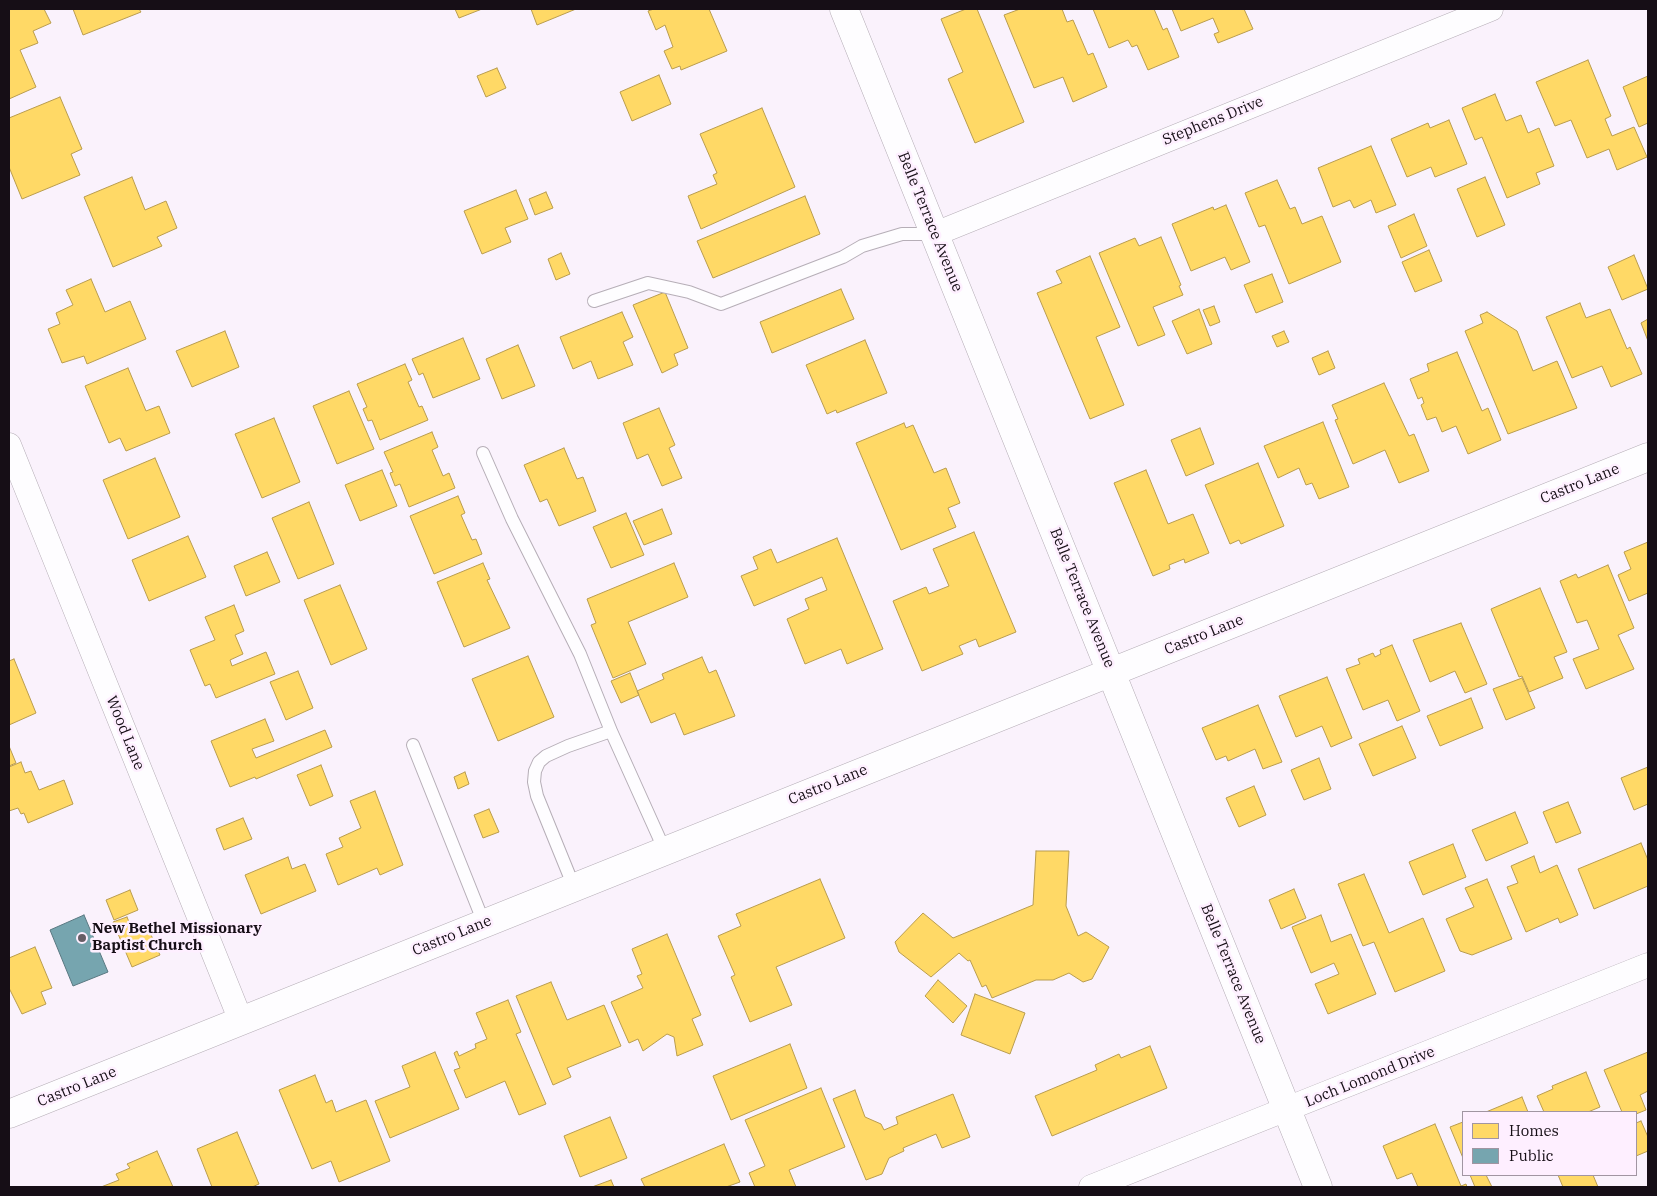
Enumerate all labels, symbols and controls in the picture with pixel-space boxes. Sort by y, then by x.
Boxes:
street label: Stephens Drive [1160,93,1266,149]
street label: Belle Terrace Avenue [894,150,966,294]
street label: Castro Lane [1538,460,1622,508]
street label: Belle Terrace Avenue [1046,526,1118,670]
street label: Castro Lane [1162,611,1246,659]
street label: Wood Lane [102,693,148,773]
street label: Castro Lane [786,761,870,809]
street label: Belle Terrace Avenue [1197,902,1269,1046]
street label: Castro Lane [410,912,494,960]
place label: New Bethel Missionary Baptist Church [92,920,262,955]
marker: New Bethel Missionary Baptist Church [76,932,88,944]
street label: Loch Lomond Drive [1303,1043,1437,1111]
street label: Castro Lane [35,1063,119,1111]
legend [1462,1111,1637,1176]
text: Homes [1509,1121,1559,1140]
text: Public [1509,1146,1554,1165]

